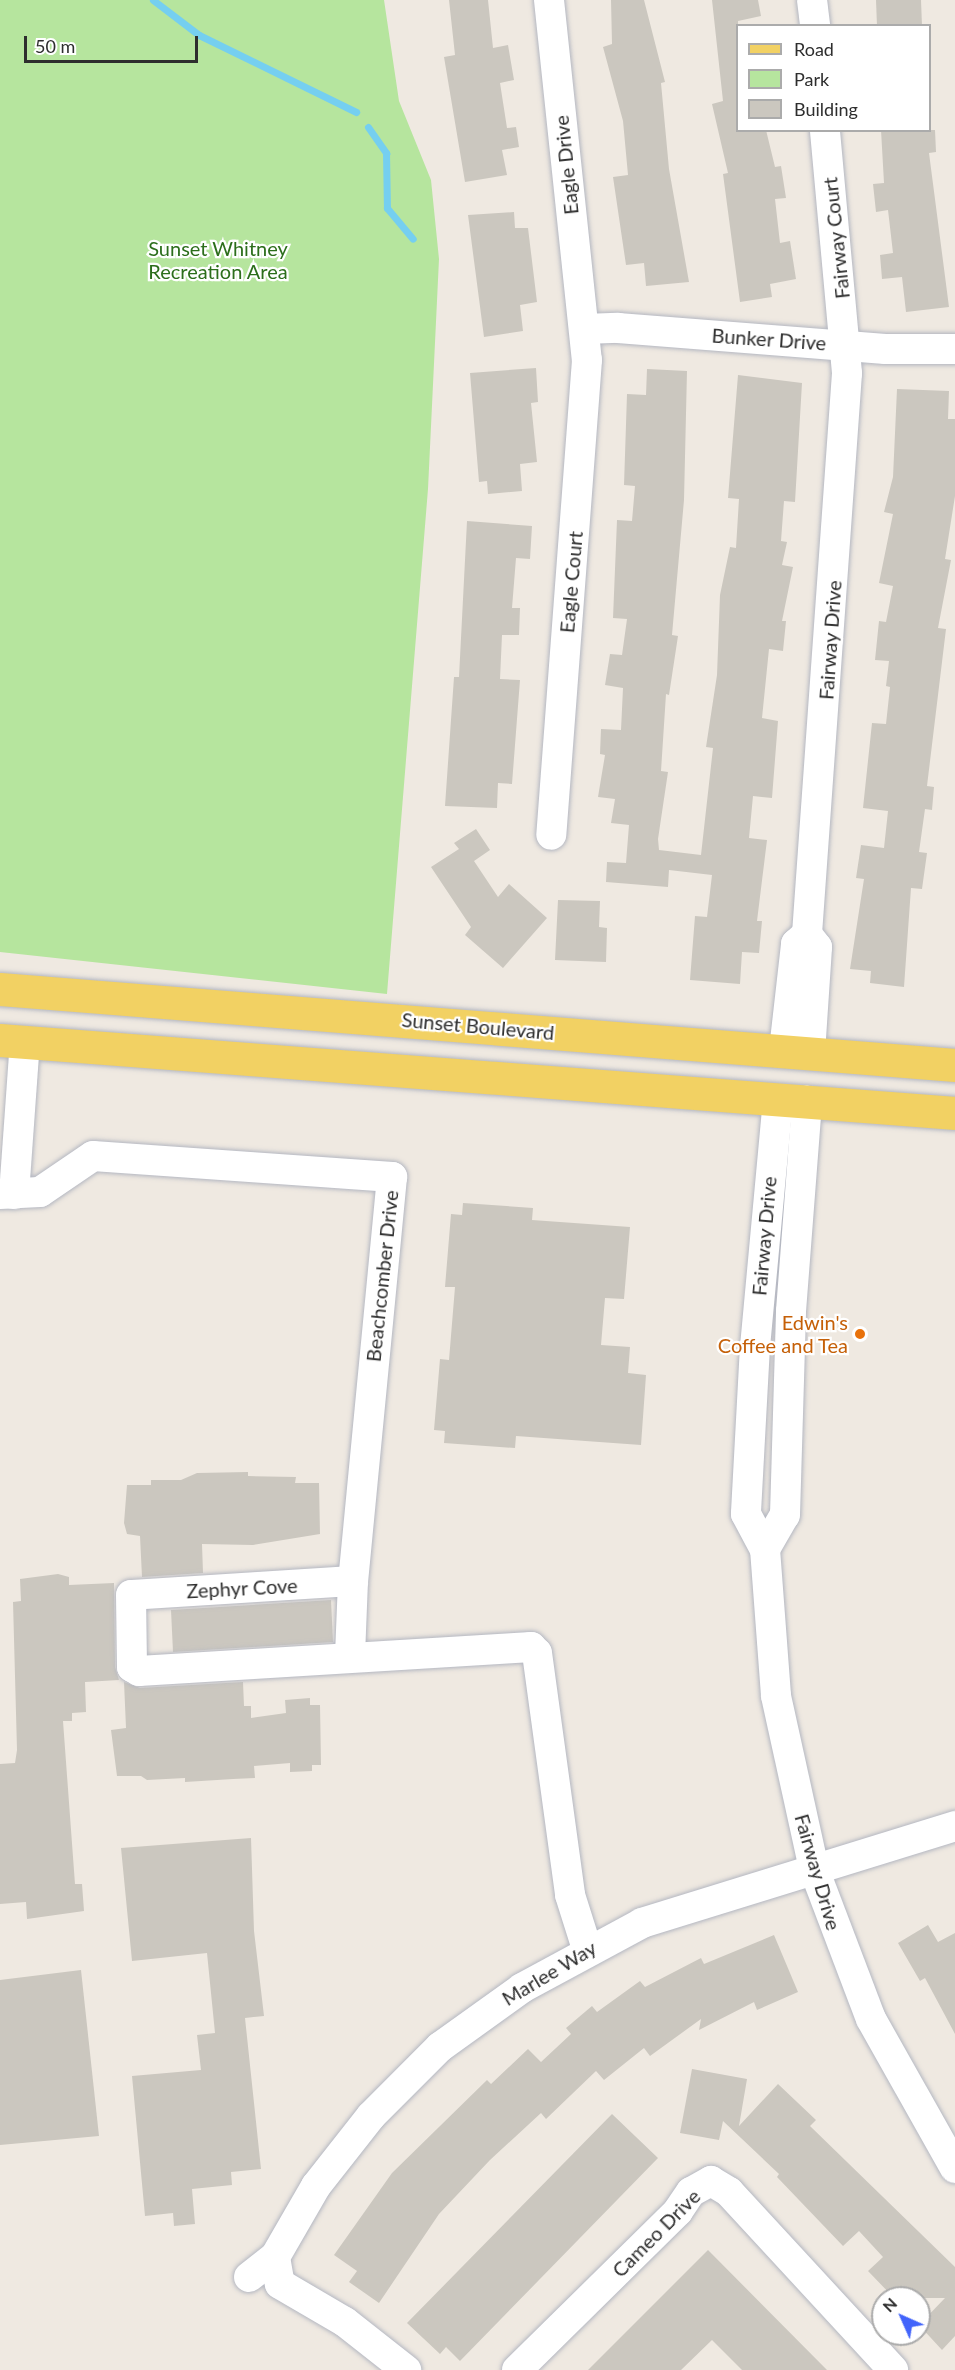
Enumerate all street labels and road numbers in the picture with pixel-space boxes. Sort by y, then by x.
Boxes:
street label: Eagle Drive [549,114,583,216]
street label: Fairway Court [818,176,854,300]
street label: Bunker Drive [711,323,827,355]
street label: Eagle Court [555,530,587,634]
street label: Fairway Drive [814,579,846,701]
street label: Sunset Boulevard [401,1007,555,1045]
street label: Fairway Drive [747,1175,781,1297]
street label: Beachcomber Drive [361,1189,403,1363]
street label: Zephyr Cove [186,1573,298,1603]
street label: Fairway Drive [790,1811,846,1933]
street label: Marlee Way [497,1935,601,2011]
street label: Cameo Drive [607,2184,705,2282]

